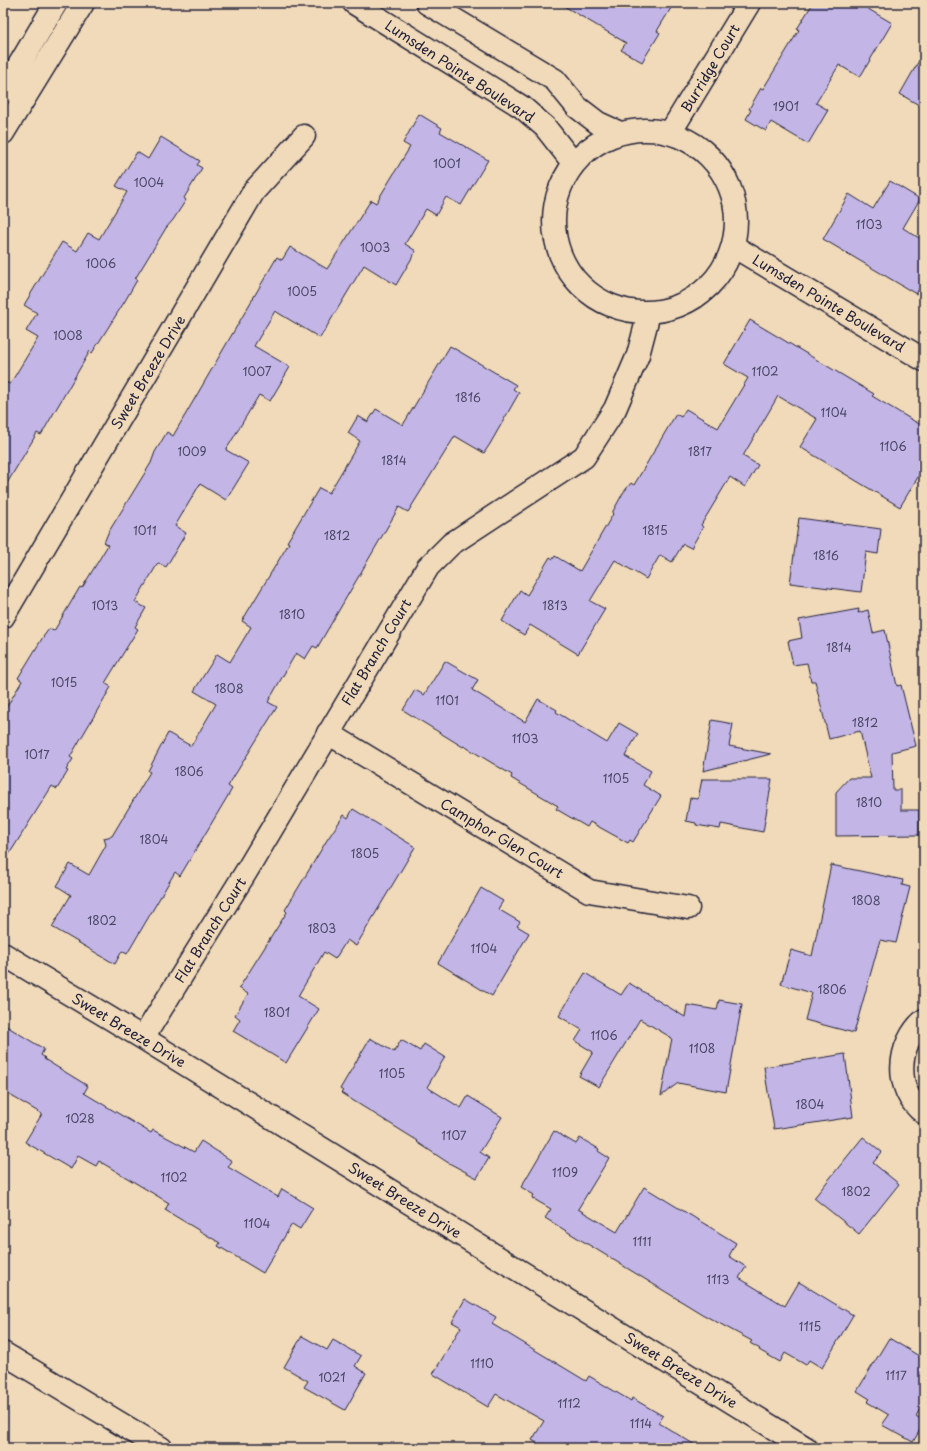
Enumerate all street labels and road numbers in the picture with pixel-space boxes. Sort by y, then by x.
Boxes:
street label: Lumsden Pointe Boulevard [381,15,539,128]
street label: Burridge Court [675,20,745,116]
street label: Lumsden Pointe Boulevard [749,249,910,357]
street label: Sweet Breeze Drive [106,311,190,433]
street label: Flat Branch Court [336,594,416,709]
street label: Camphor Glen Court [436,793,568,883]
street label: Flat Branch Court [169,873,251,987]
street label: Sweet Breeze Drive [68,988,190,1072]
street label: Sweet Breeze Drive [344,1157,466,1243]
street label: Sweet Breeze Drive [620,1327,742,1413]

